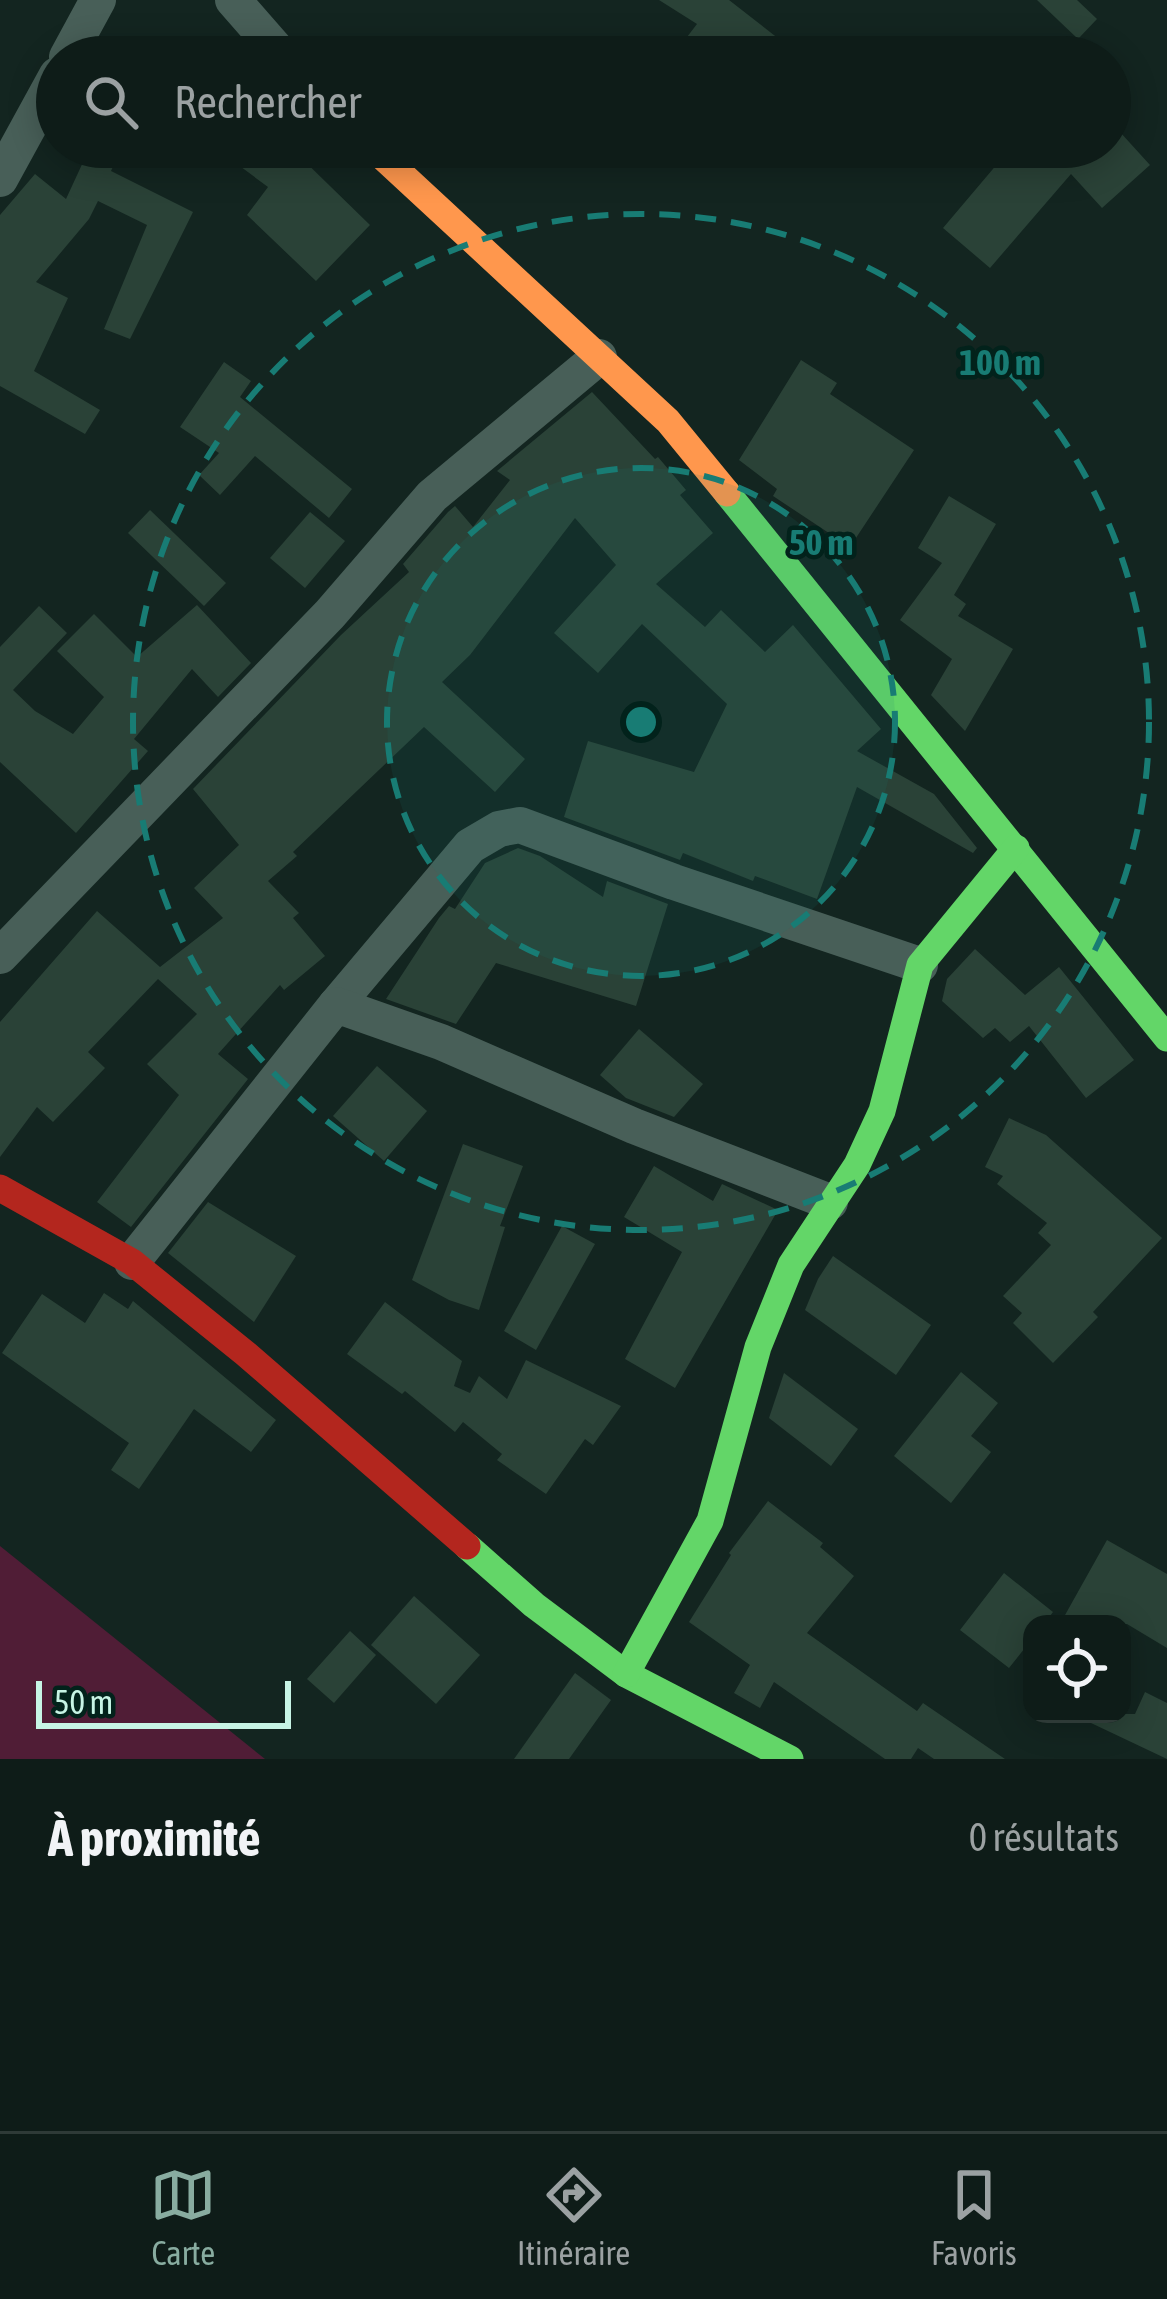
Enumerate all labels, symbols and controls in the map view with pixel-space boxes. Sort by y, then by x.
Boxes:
search box [36,36,1131,168]
icon: search [78,69,144,135]
text: Rechercher [174,76,361,128]
text: 100 m [959,341,1041,383]
text: 50 m [789,521,853,563]
centre of rings [620,701,662,743]
map controls [1023,1615,1131,1723]
button: locate [1023,1615,1131,1723]
scale bar [36,1675,291,1728]
text: 50 m [54,1683,113,1721]
text: À proximité [48,1808,261,1867]
text: 0 résultats [969,1815,1119,1859]
tab: Carte [150,2162,216,2272]
tab: Itinéraire [517,2162,630,2272]
tab: Favoris [931,2162,1017,2272]

